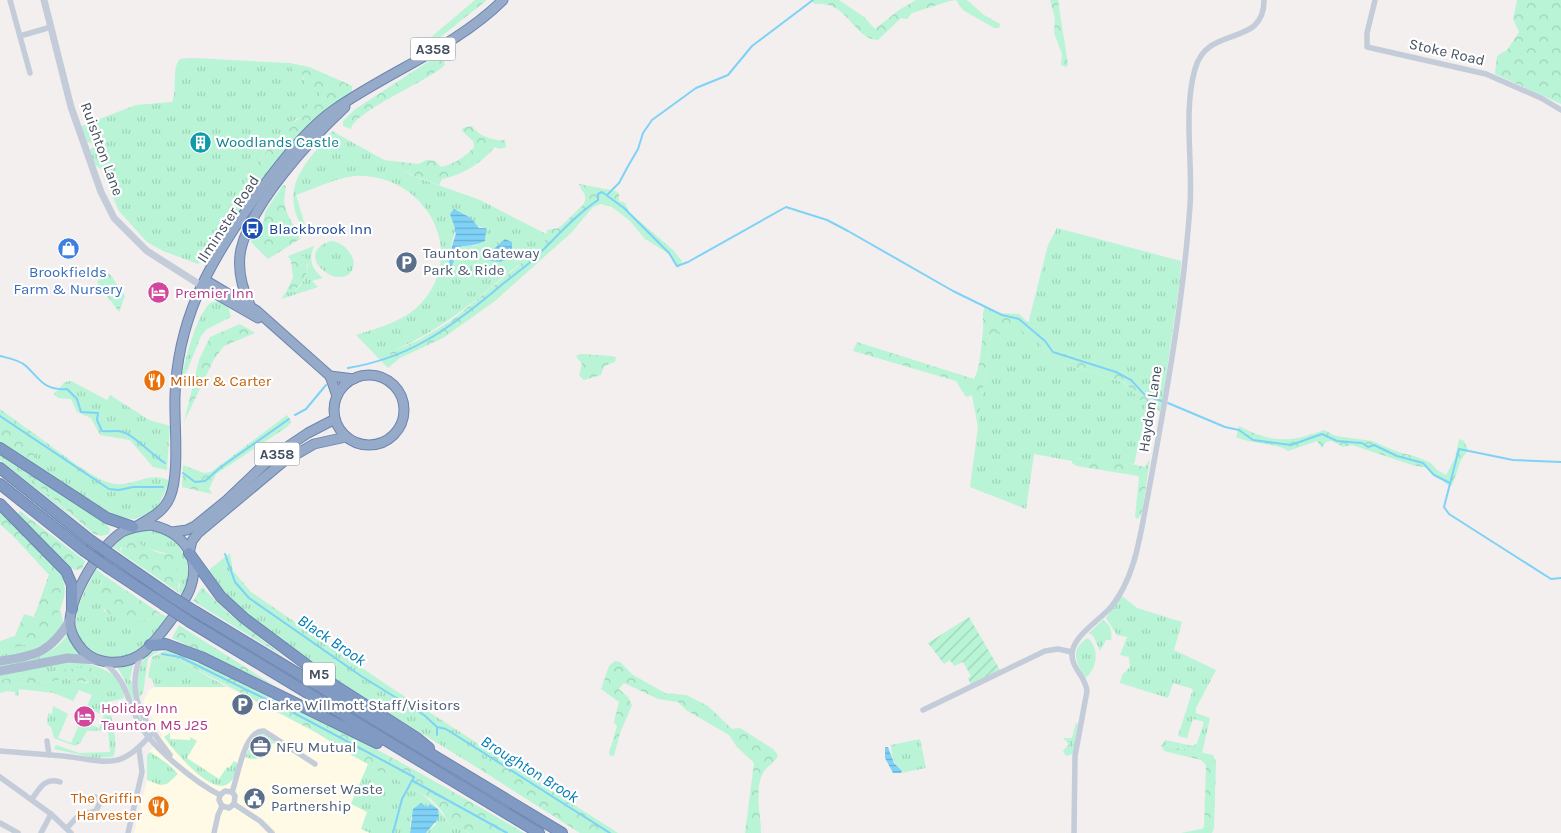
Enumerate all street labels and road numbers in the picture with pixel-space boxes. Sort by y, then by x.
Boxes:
street label: Stoke Road [1407,35,1487,69]
road number: A358 [410,38,456,61]
street label: Ruishton Lane [77,100,127,198]
street label: Ilminster Road [193,172,263,266]
street label: Haydon Lane [1134,365,1166,453]
road number: A358 [254,442,300,466]
road number: M5 [303,662,335,686]

